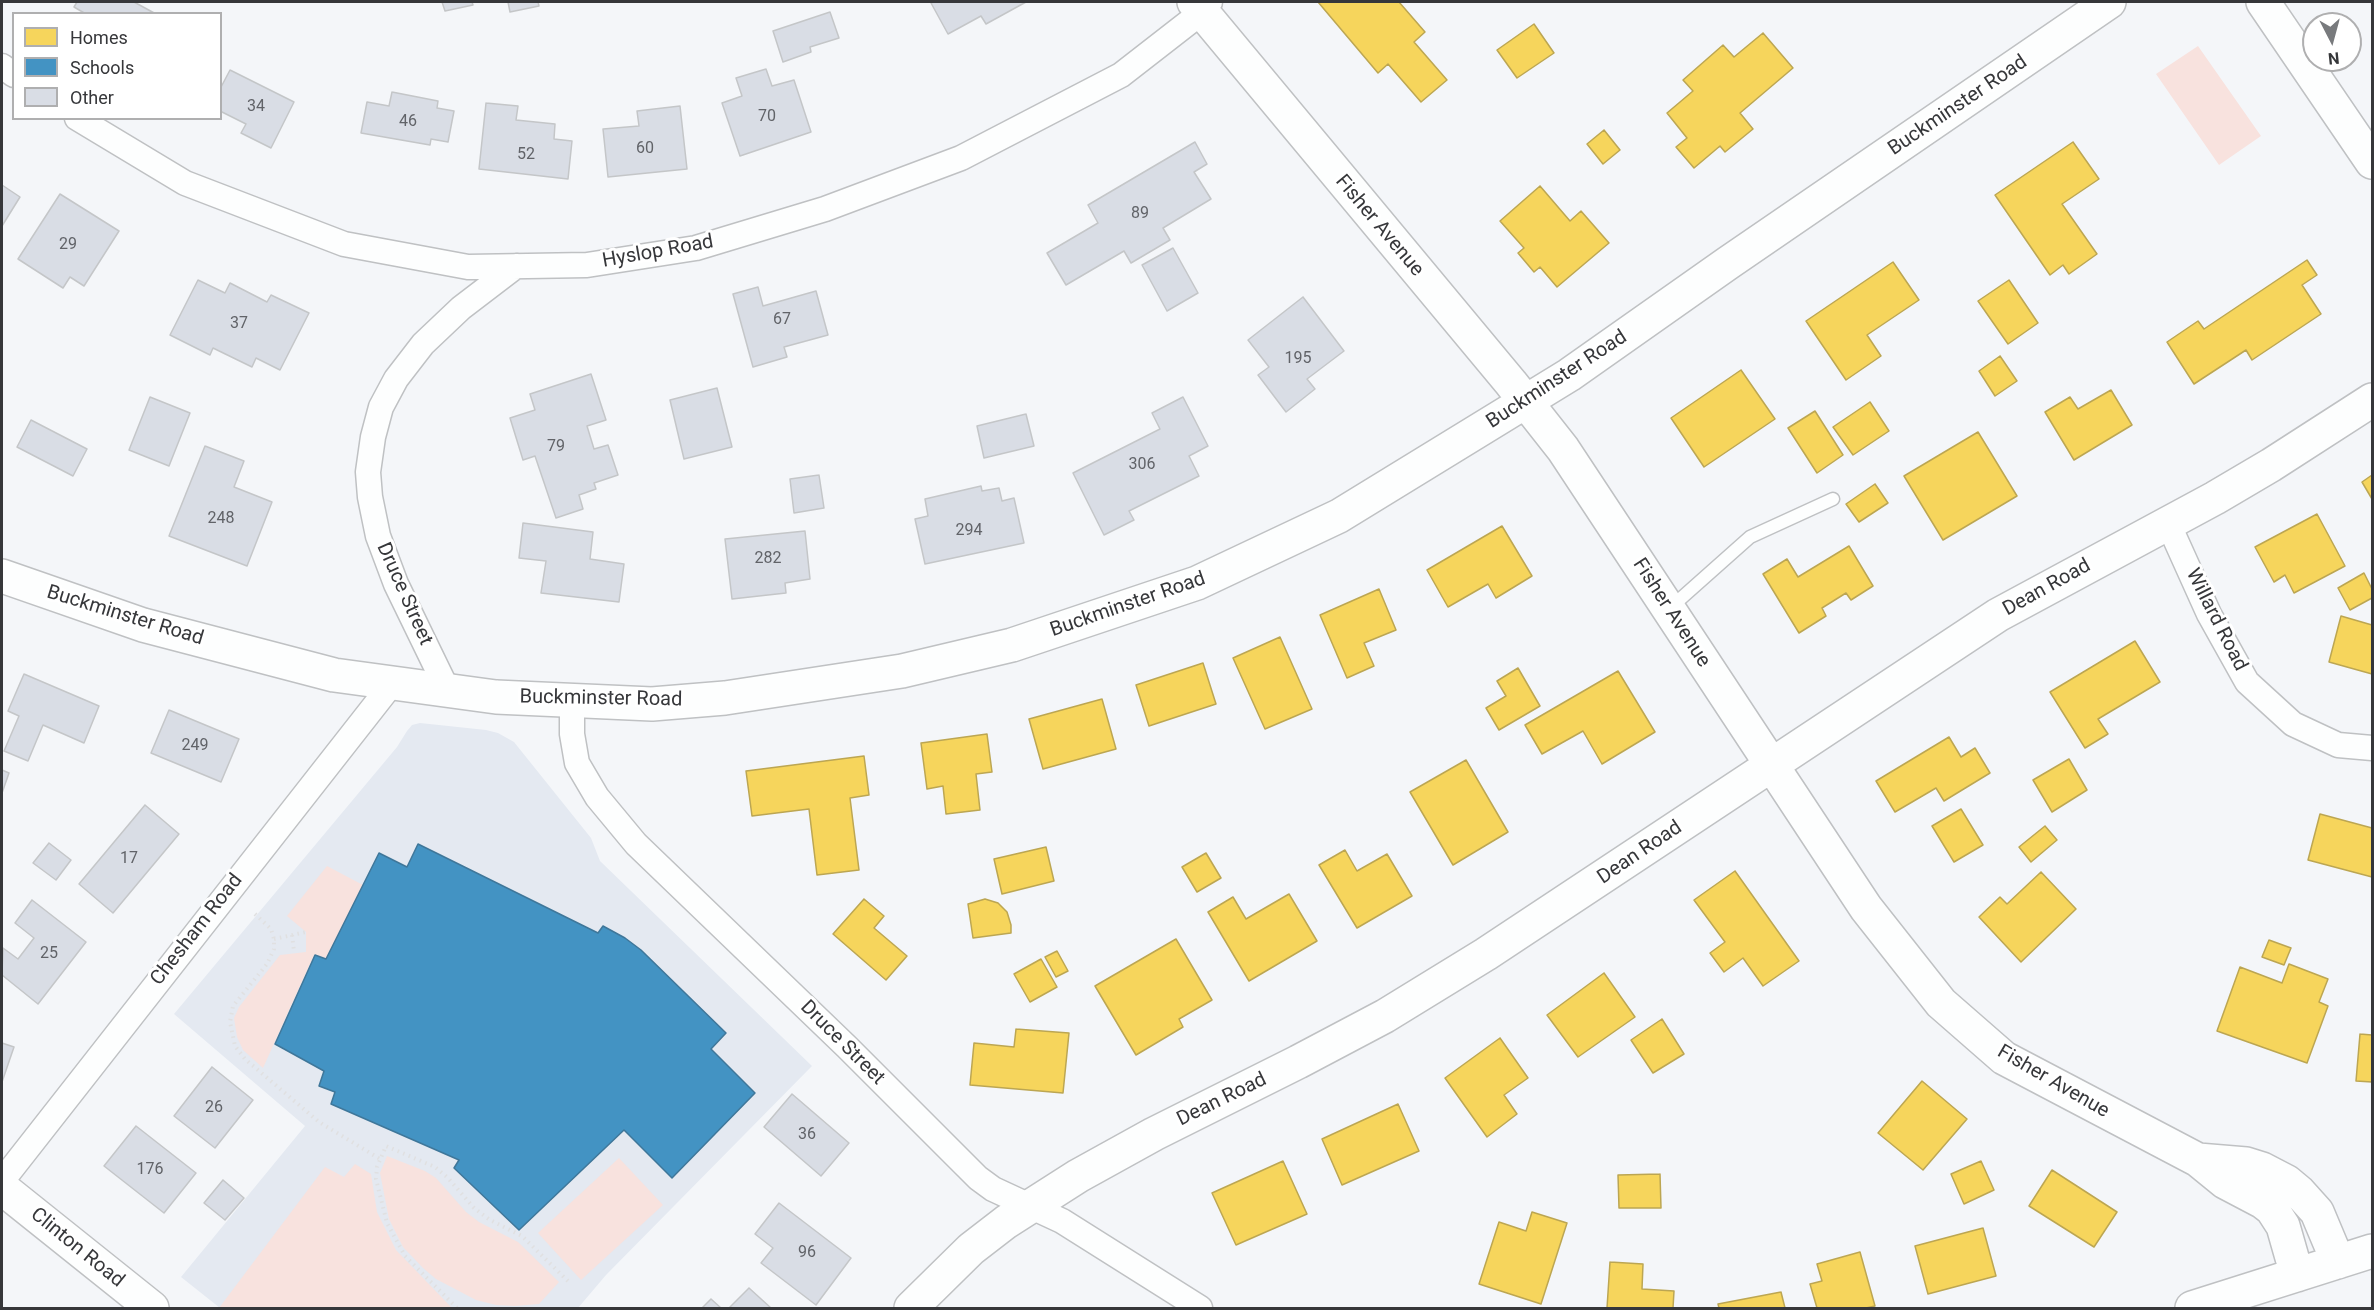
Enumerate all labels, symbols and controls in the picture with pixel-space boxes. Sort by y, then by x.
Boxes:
legend [12,12,222,120]
north arrow [2302,12,2362,72]
text: Homes [70,27,128,48]
text: N [2327,48,2340,68]
street label: Buckminster Road [1884,51,2032,161]
text: Schools [70,57,134,78]
text: Other [70,87,114,108]
house number: 34 [247,97,265,117]
house number: 70 [758,107,776,127]
house number: 46 [399,112,417,132]
house number: 60 [636,139,654,159]
house number: 52 [517,145,535,165]
street label: Fisher Avenue [1330,170,1428,282]
house number: 89 [1131,204,1149,224]
street label: Hyslop Road [601,230,715,274]
house number: 29 [59,235,77,255]
house number: 67 [773,310,791,330]
house number: 37 [230,314,248,334]
street label: Buckminster Road [1482,326,1632,434]
house number: 195 [1285,349,1311,369]
house number: 79 [547,437,565,457]
house number: 306 [1129,455,1155,475]
house number: 248 [208,509,234,529]
house number: 294 [956,521,982,541]
street label: Druce Street [371,539,437,649]
house number: 282 [755,549,781,569]
street label: Fisher Avenue [1627,554,1715,672]
street label: Dean Road [1999,554,2095,622]
street label: Willard Road [2180,565,2252,675]
street label: Buckminster Road [1047,567,1209,643]
street label: Buckminster Road [44,581,206,651]
street label: Buckminster Road [519,686,683,712]
house number: 249 [182,736,208,756]
street label: Dean Road [1593,816,1687,890]
house number: 17 [120,849,138,869]
street label: Chesham Road [146,869,248,991]
house number: 25 [40,944,58,964]
street label: Druce Street [795,996,889,1090]
street label: Fisher Avenue [1993,1040,2113,1124]
street label: Dean Road [1173,1068,1271,1132]
house number: 26 [205,1098,223,1118]
house number: 36 [798,1125,816,1145]
house number: 176 [137,1160,163,1180]
street label: Clinton Road [25,1203,129,1293]
house number: 96 [798,1243,816,1263]

